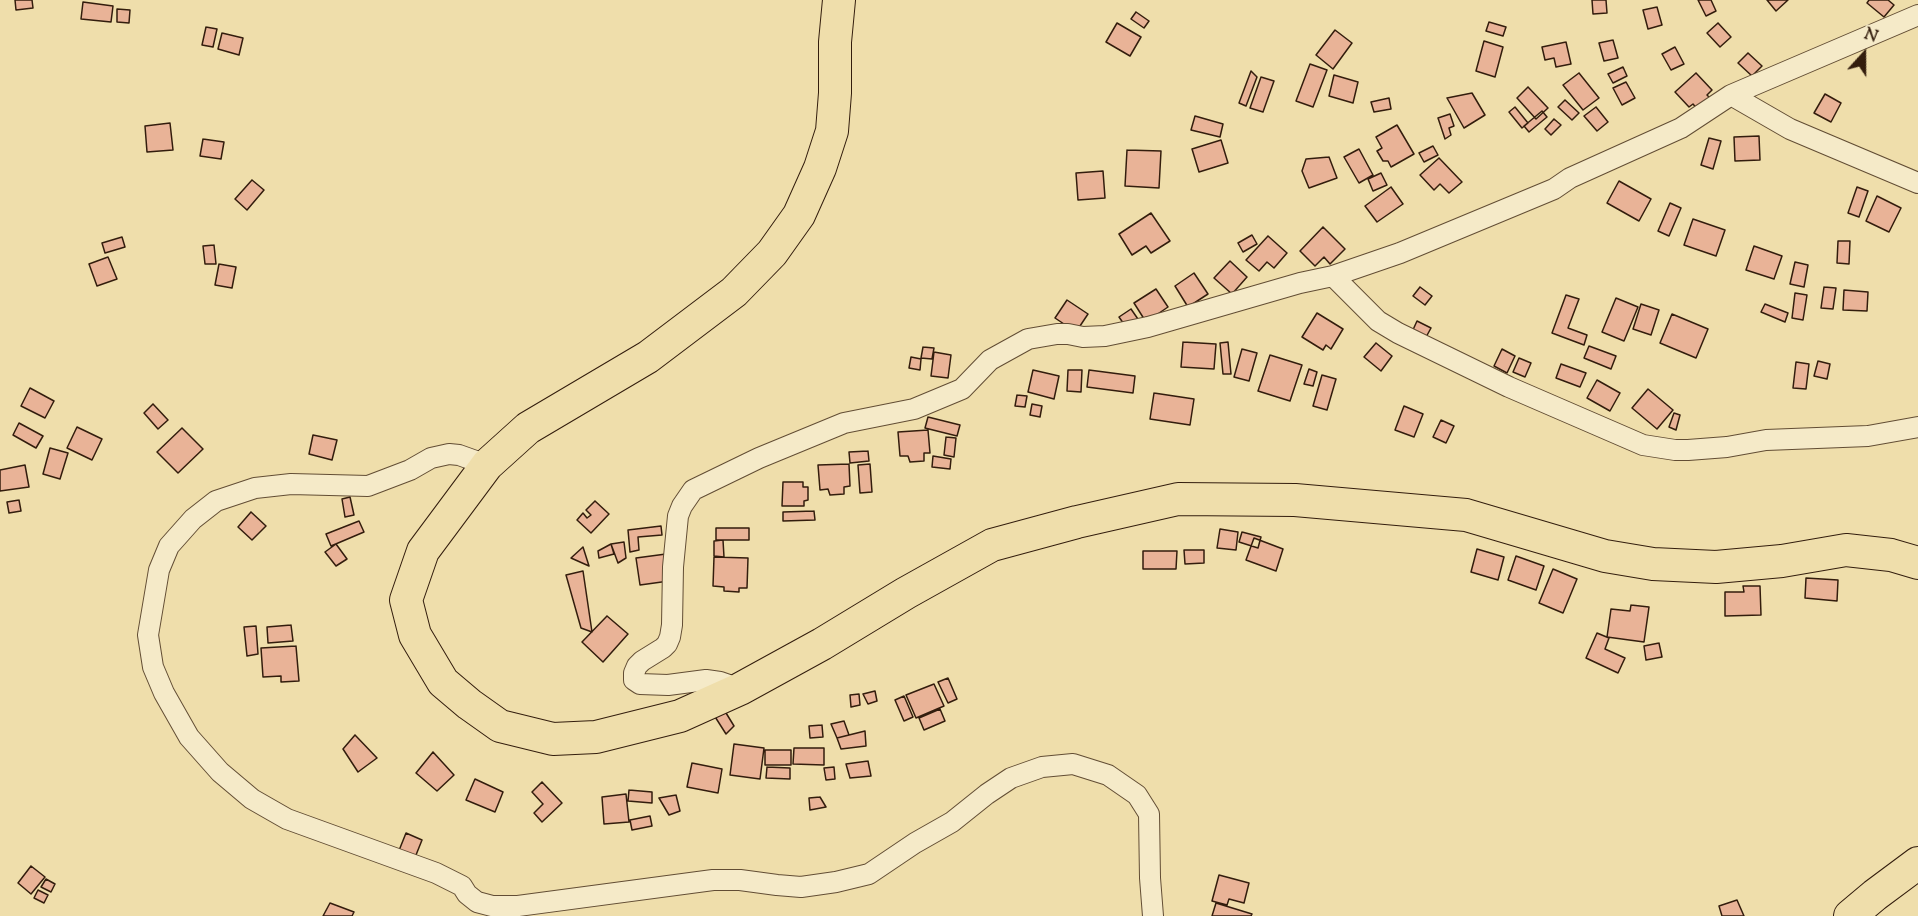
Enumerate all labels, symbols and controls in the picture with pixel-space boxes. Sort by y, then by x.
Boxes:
north arrow [1834,24,1894,84]
text: N [1861,24,1881,50]

